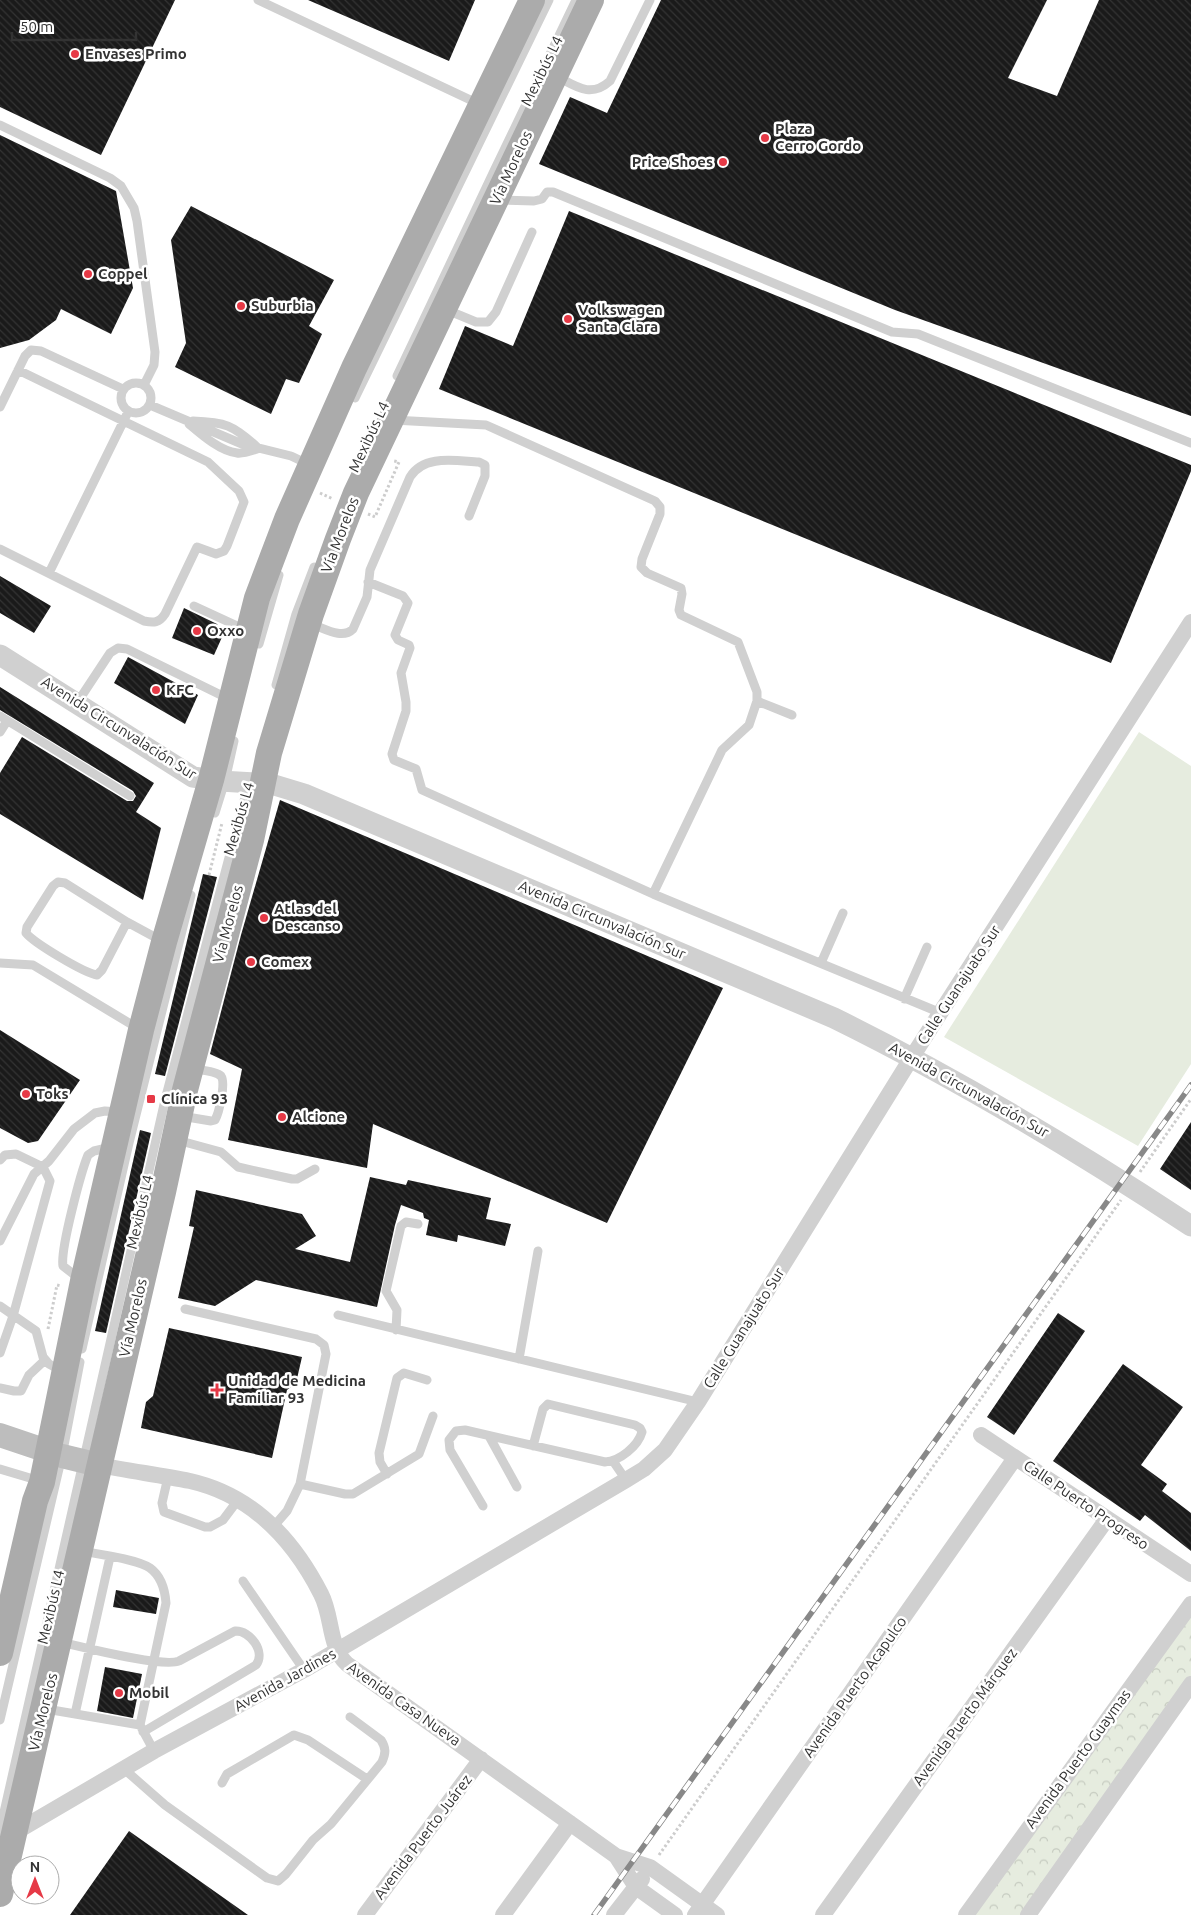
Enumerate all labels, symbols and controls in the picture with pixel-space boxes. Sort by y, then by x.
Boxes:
scale bar [12,10,136,42]
text: 50 m [20,18,53,35]
street label: Mexibús L4 [517,33,566,109]
place label: Envases Primo [85,45,187,62]
marker: Envases Primo [69,48,81,60]
place label: Plaza Cerro Gordo [775,120,861,154]
street label: Vía Morelos [486,128,535,208]
marker: Plaza Cerro Gordo [759,132,771,144]
place label: Price Shoes [632,153,713,170]
marker: Price Shoes [717,156,729,168]
place label: Coppel [98,265,148,282]
marker: Coppel [82,268,94,280]
place label: Suburbia [251,297,314,314]
marker: Suburbia [235,300,247,312]
place label: Volkswagen Santa Clara [578,301,663,335]
marker: Volkswagen Santa Clara [562,313,574,325]
street label: Mexibús L4 [345,399,392,475]
street label: Vía Morelos [317,495,362,575]
place label: Oxxo [207,622,244,639]
marker: Oxxo [191,625,203,637]
street label: Avenida Circunvalación Sur [38,673,200,783]
place label: KFC [166,681,194,698]
marker: KFC [150,684,162,696]
street label: Mexibús L4 [220,780,257,858]
street label: Avenida Circunvalación Sur [516,877,689,963]
street label: Vía Morelos [209,883,246,965]
place label: Atlas del Descanso [274,900,341,934]
marker: Atlas del Descanso [258,912,270,924]
street label: Calle Guanajuato Sur [914,922,1004,1048]
place label: Comex [261,953,309,970]
marker: Comex [245,956,257,968]
street label: Avenida Circunvalación Sur [886,1038,1052,1141]
place label: Toks [36,1085,69,1102]
marker: Toks [20,1088,32,1100]
place label: Clínica 93 [161,1090,228,1107]
marker: Clínica 93 [145,1093,157,1105]
place label: Alcione [292,1108,345,1125]
marker: Alcione [276,1111,288,1123]
street label: Mexibús L4 [123,1173,156,1251]
street label: Calle Guanajuato Sur [700,1264,788,1391]
street label: Vía Morelos [115,1277,150,1359]
place label: Unidad de Medicina Familiar 93 [228,1372,366,1406]
marker: Unidad de Medicina Familiar 93 [210,1383,224,1397]
street label: Calle Puerto Progreso [1020,1456,1152,1553]
street label: Mexibús L4 [34,1568,67,1646]
street label: Avenida Puerto Acapulco [799,1613,910,1760]
street label: Avenida Jardines [231,1645,339,1715]
street label: Avenida Puerto Márquez [909,1645,1020,1789]
street label: Avenida Casa Nueva [344,1658,464,1749]
street label: Vía Morelos [25,1671,60,1753]
place label: Mobil [129,1684,170,1701]
street label: Avenida Puerto Guaymas [1022,1686,1134,1831]
marker: Mobil [113,1687,125,1699]
street label: Avenida Puerto Juárez [370,1771,475,1902]
north arrow [10,1855,60,1905]
text: N [30,1859,40,1875]

